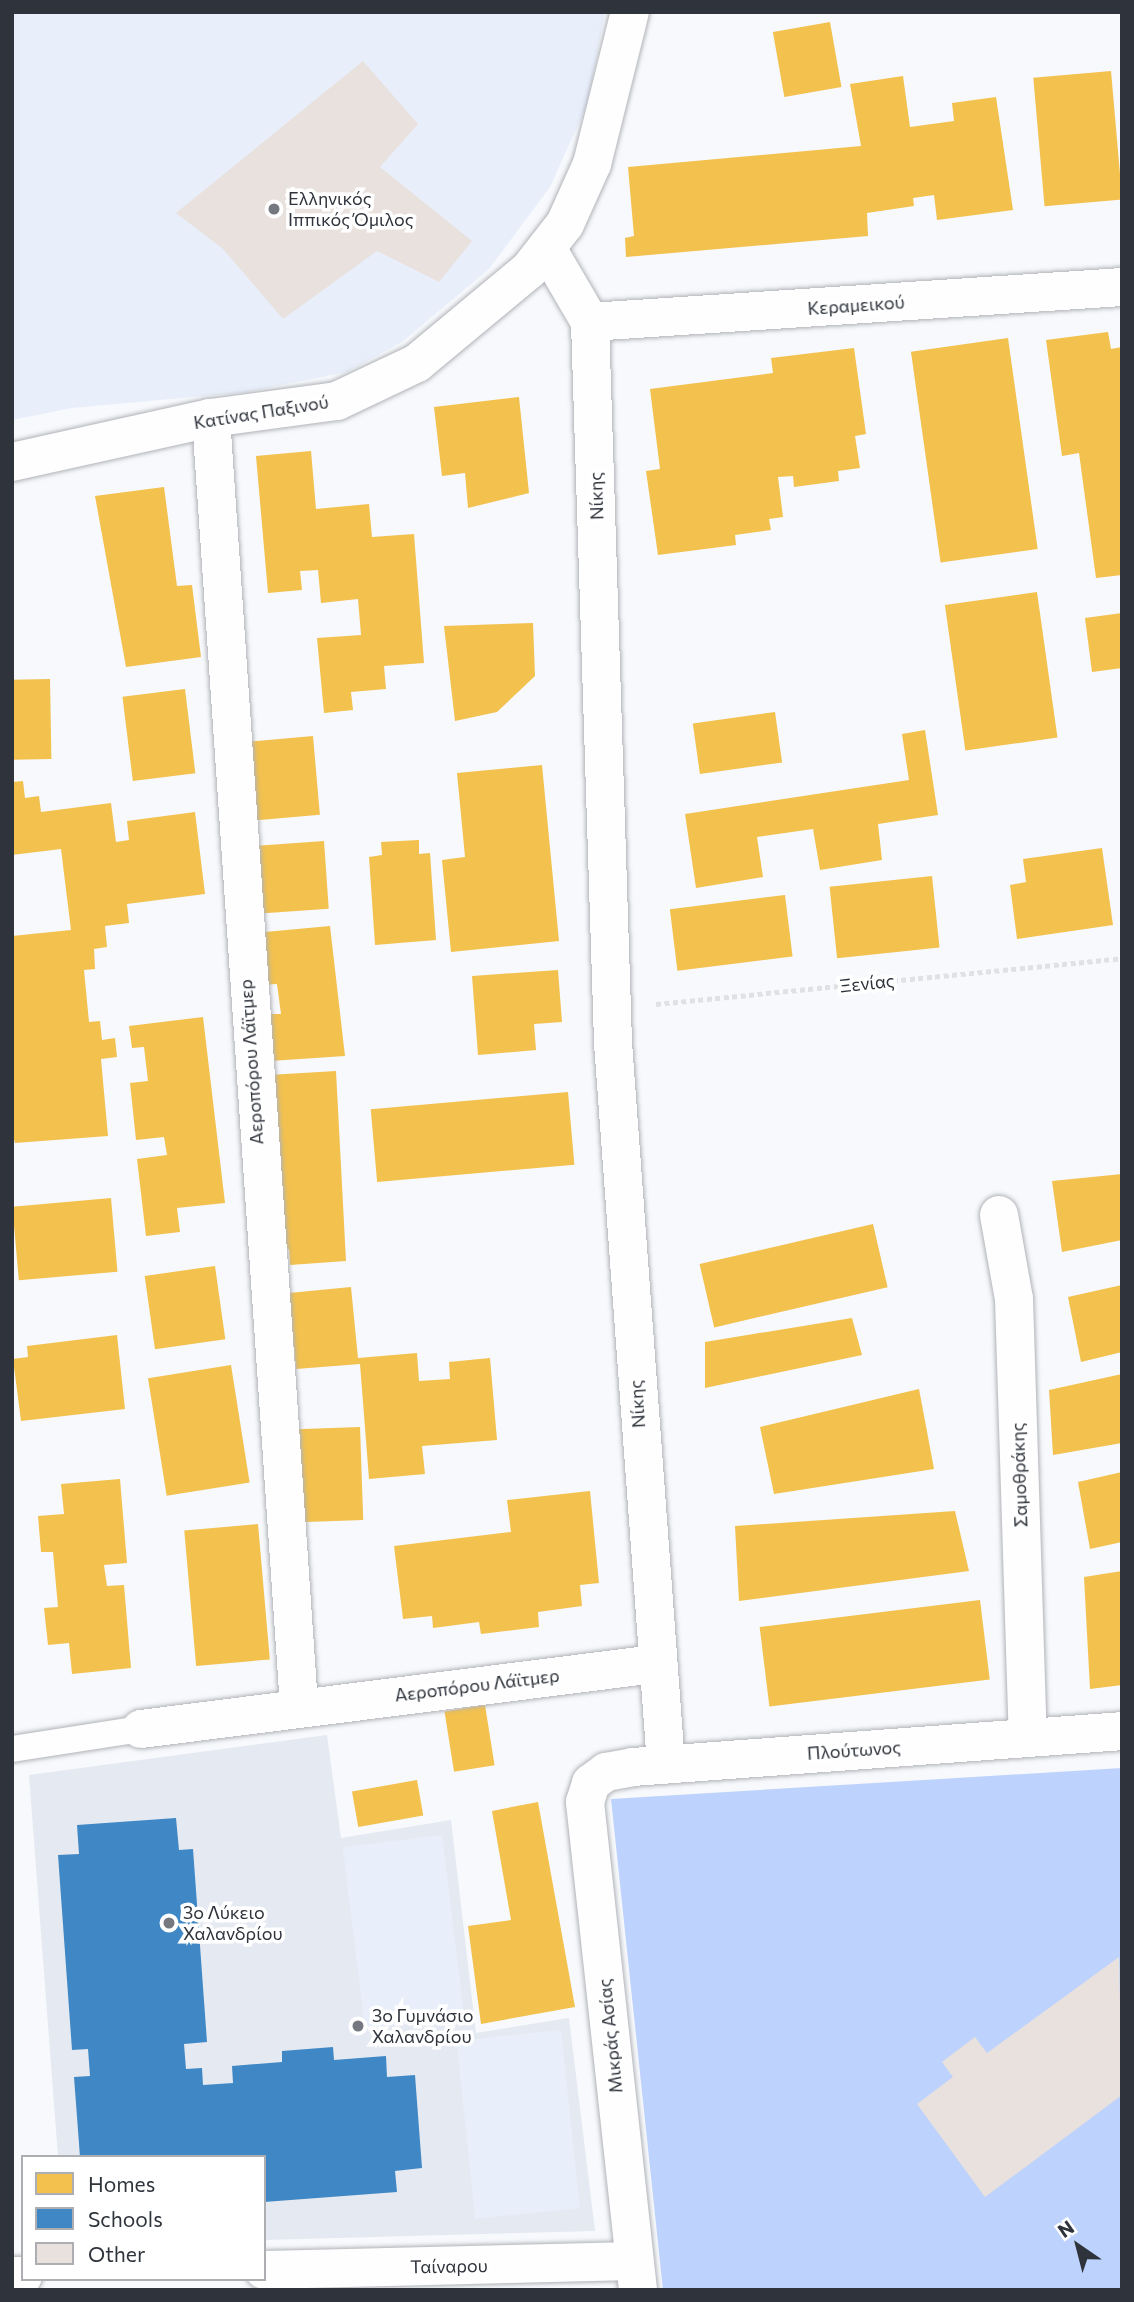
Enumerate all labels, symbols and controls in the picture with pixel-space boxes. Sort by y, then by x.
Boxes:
place label: Ελληνικός Ιππικός Όμιλος [288,188,414,230]
marker: Ελληνικός Ιππικός Όμιλος [266,201,282,217]
street label: Κεραμεικού [807,291,905,319]
street label: Κατίνας Παξινού [192,391,330,433]
street label: Νίκης [584,472,608,520]
street label: Ξενίας [838,969,896,997]
street label: Αεροπόρου Λάϊτμερ [234,979,268,1145]
street label: Νίκης [625,1379,649,1429]
street label: Σαμοθράκης [1006,1422,1032,1528]
street label: Αεροπόρου Λάϊτμερ [393,1664,561,1706]
street label: Πλούτωνος [806,1736,902,1764]
place label: 3ο Λύκειο Χαλανδρίου [183,1902,283,1944]
marker: 3ο Λύκειο Χαλανδρίου [161,1915,177,1931]
street label: Μικράς Ασίας [593,1978,627,2094]
place label: 3ο Γυμνάσιο Χαλανδρίου [372,2005,473,2048]
marker: 3ο Γυμνάσιο Χαλανδρίου [350,2018,366,2034]
legend [21,2155,266,2281]
text: Homes [88,2171,155,2196]
text: Schools [88,2206,163,2231]
north arrow [1043,2211,1113,2281]
text: N [1053,2215,1078,2242]
text: Other [88,2241,145,2266]
street label: Ταίναρου [410,2255,488,2277]

